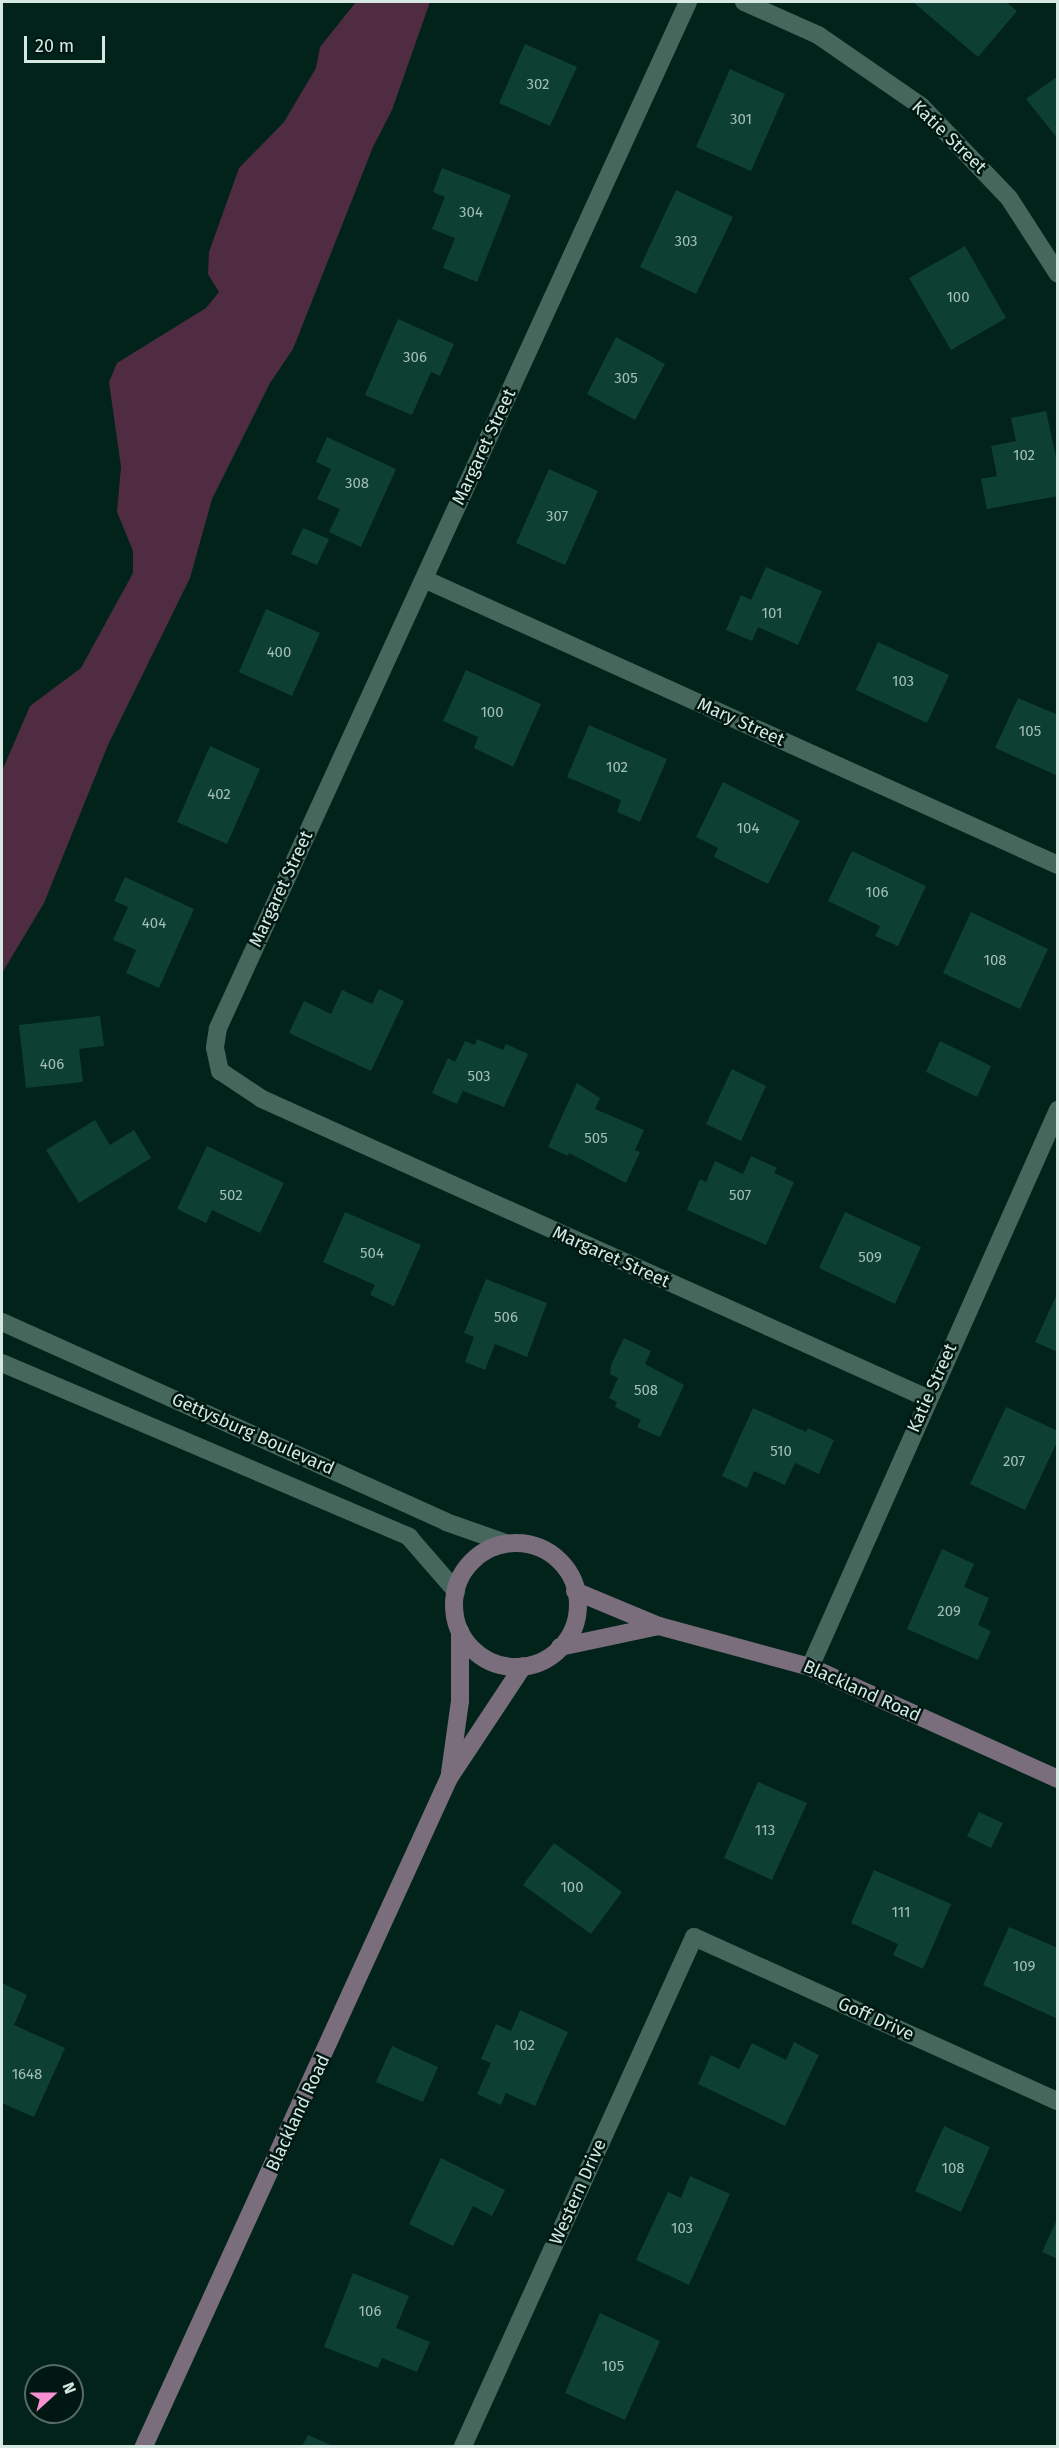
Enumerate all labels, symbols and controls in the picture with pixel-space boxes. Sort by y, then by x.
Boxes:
scale bar [27,24,108,62]
text: 20 m [35,35,74,57]
house number: 302 [526,76,550,94]
street label: Katie Street [907,96,991,178]
house number: 301 [730,111,752,129]
house number: 304 [459,204,483,222]
house number: 303 [674,233,698,251]
house number: 100 [946,289,970,307]
house number: 306 [403,349,427,367]
house number: 305 [614,370,638,388]
street label: Margaret Street [448,386,520,508]
house number: 102 [1013,447,1035,465]
house number: 308 [345,475,369,493]
house number: 307 [546,508,568,526]
house number: 101 [762,605,782,623]
house number: 400 [267,644,291,662]
house number: 103 [892,673,914,691]
street label: Mary Street [694,693,788,751]
house number: 100 [480,704,504,722]
house number: 105 [1019,723,1041,741]
house number: 102 [606,759,628,777]
house number: 402 [207,786,231,804]
house number: 104 [737,820,759,838]
street label: Margaret Street [245,828,317,950]
house number: 106 [866,884,888,902]
house number: 404 [142,915,166,933]
house number: 108 [983,952,1007,970]
house number: 406 [40,1056,64,1074]
house number: 503 [467,1068,491,1086]
house number: 505 [584,1130,608,1148]
house number: 502 [219,1187,243,1205]
house number: 507 [729,1187,751,1205]
street label: Margaret Street [549,1222,673,1292]
house number: 504 [360,1245,384,1263]
house number: 509 [858,1249,882,1267]
house number: 506 [494,1309,518,1327]
street label: Katie Street [903,1340,961,1436]
house number: 508 [634,1382,658,1400]
street label: Gettysburg Boulevard [168,1388,338,1480]
house number: 510 [770,1443,792,1461]
house number: 207 [1003,1453,1025,1471]
house number: 209 [937,1603,961,1621]
street label: Blackland Road [800,1655,924,1727]
house number: 113 [755,1822,775,1840]
house number: 100 [560,1879,584,1897]
house number: 111 [891,1904,911,1922]
house number: 109 [1013,1958,1035,1976]
street label: Goff Drive [835,1993,917,2045]
house number: 102 [513,2037,535,2055]
street label: Blackland Road [262,2051,334,2175]
house number: 1648 [12,2066,42,2084]
street label: Western Drive [545,2136,611,2248]
house number: 108 [941,2160,965,2178]
house number: 103 [671,2220,693,2238]
house number: 106 [359,2303,381,2321]
house number: 105 [602,2358,624,2376]
north arrow [24,2364,84,2424]
text: N [59,2380,80,2396]

